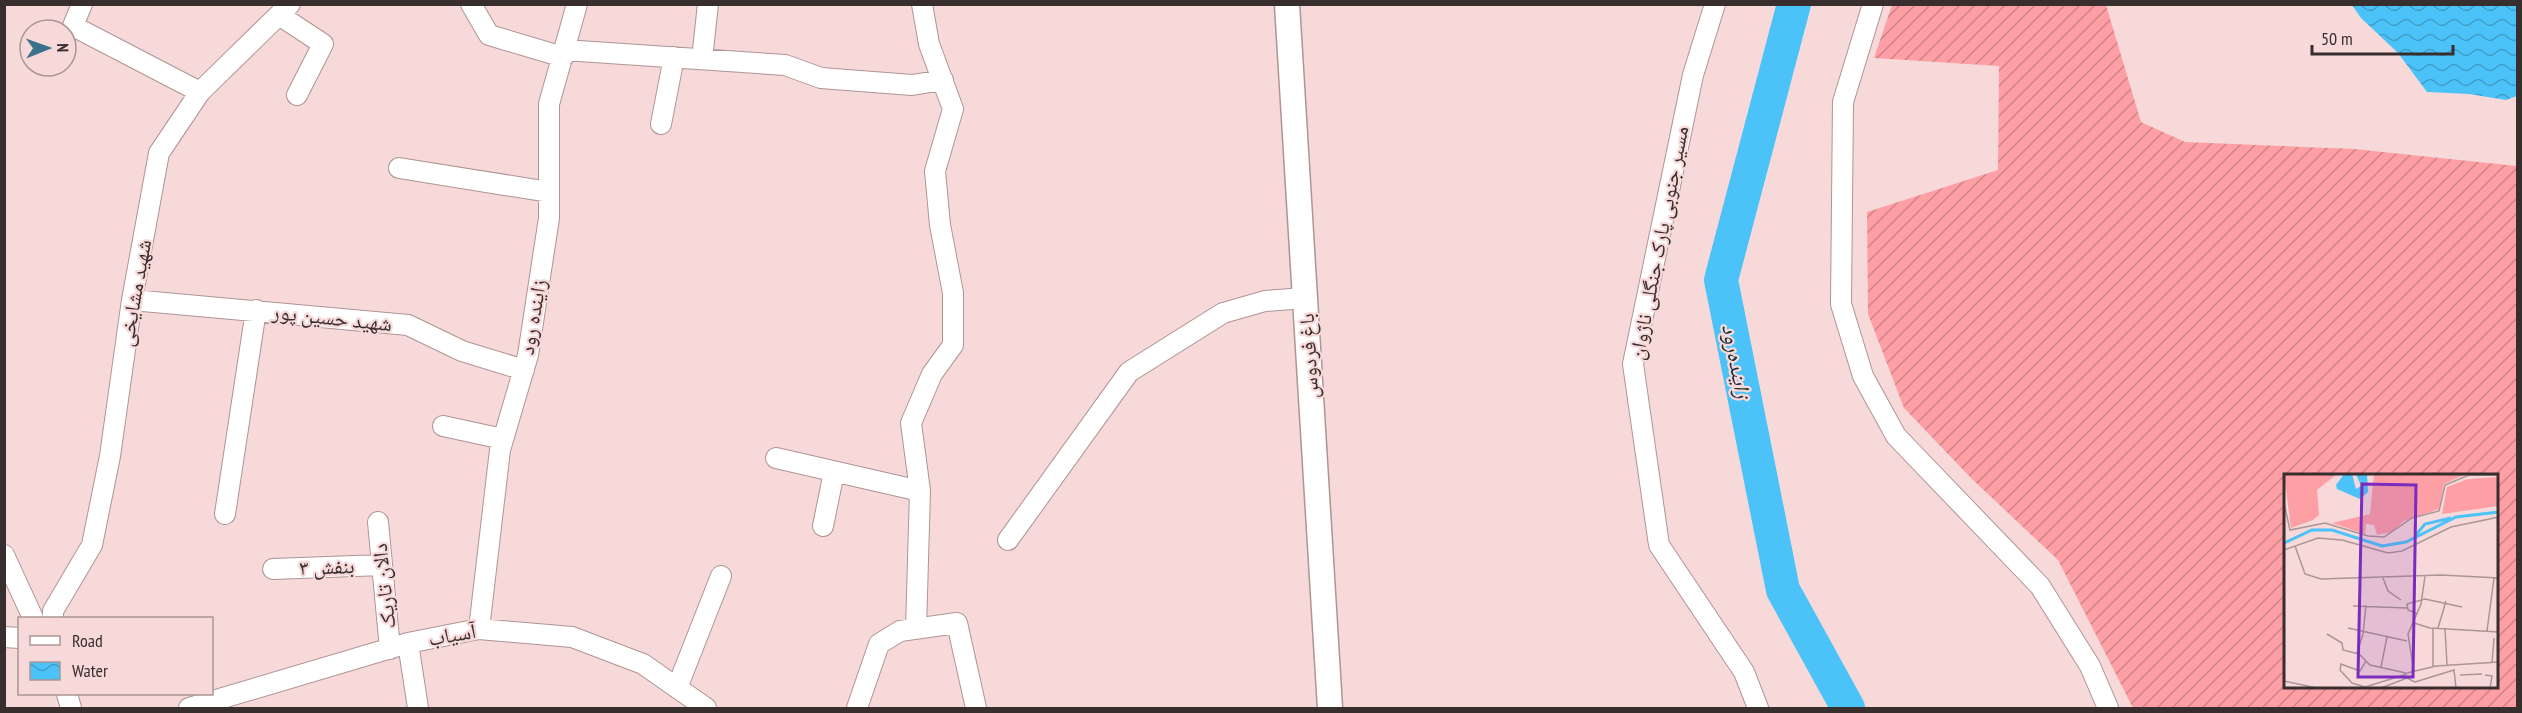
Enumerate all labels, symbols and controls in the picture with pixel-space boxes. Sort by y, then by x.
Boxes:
north arrow [18,18,78,78]
scale bar [2312,18,2453,56]
text: 50 m [2321,27,2353,50]
text: N [53,43,73,52]
street label: مسیر جنوبی پارک جنگلی ناژوان [1623,124,1694,362]
street label: شهید مشایخی [112,237,157,349]
street label: زاینده رود [513,277,552,357]
street label: شهید حسین پور [270,298,393,337]
street label: باغ فردوس [1293,313,1324,399]
water label: زاینده‌رود [1716,322,1758,403]
inset map [2284,474,2498,689]
street label: دالان تاریک [366,542,401,630]
street label: بنفش ۳ [299,552,355,581]
legend [18,617,213,695]
street label: آسیاب [426,617,478,652]
text: Road [72,629,103,652]
text: Water [72,659,108,682]

